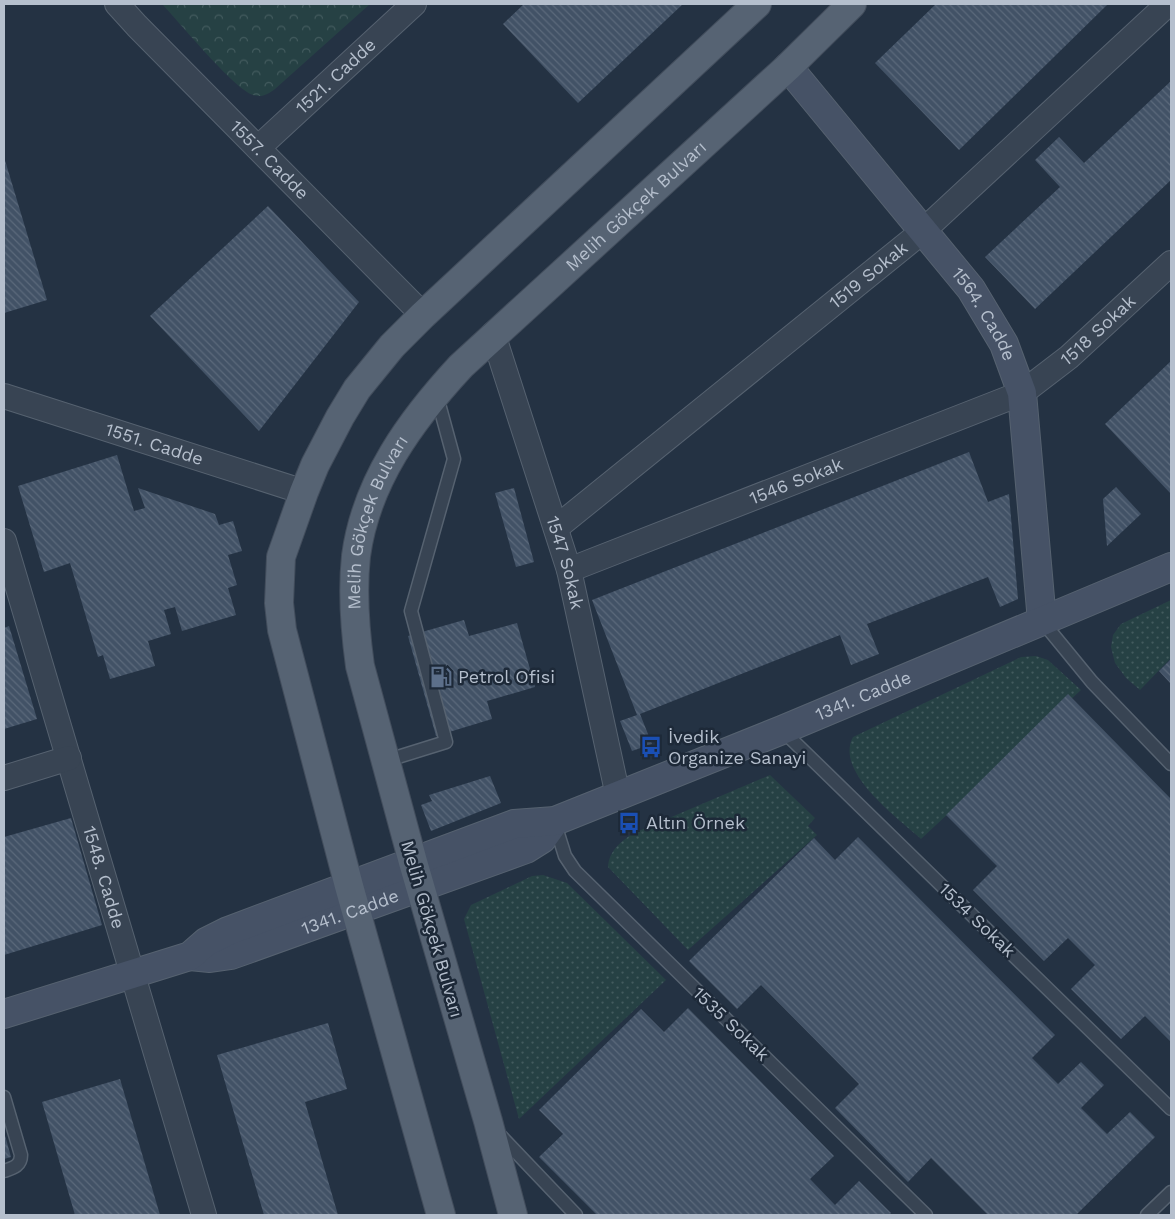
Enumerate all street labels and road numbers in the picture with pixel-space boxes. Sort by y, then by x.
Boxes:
street label: 1521. Cadde [291,34,380,118]
street label: 1557. Cadde [226,116,313,203]
street label: Melih Gökçek Bulvarı [561,136,710,275]
street label: 1519 Sokak [825,237,912,313]
street label: 1564. Cadde [948,263,1020,363]
street label: 1518 Sokak [1056,290,1140,370]
street label: 1551. Cadde [103,418,206,469]
street label: Melih Gökçek Bulvarı [343,431,412,610]
street label: 1546 Sokak [746,453,846,508]
street label: 1547 Sokak [542,513,588,611]
street label: 1341. Cadde [812,666,914,725]
street label: 1548. Cadde [79,824,129,931]
street label: Melih Gökçek Bulvarı [397,838,468,1020]
street label: 1534 Sokak [935,878,1020,961]
street label: 1341. Cadde [299,885,401,939]
street label: 1535 Sokak [689,982,774,1065]

